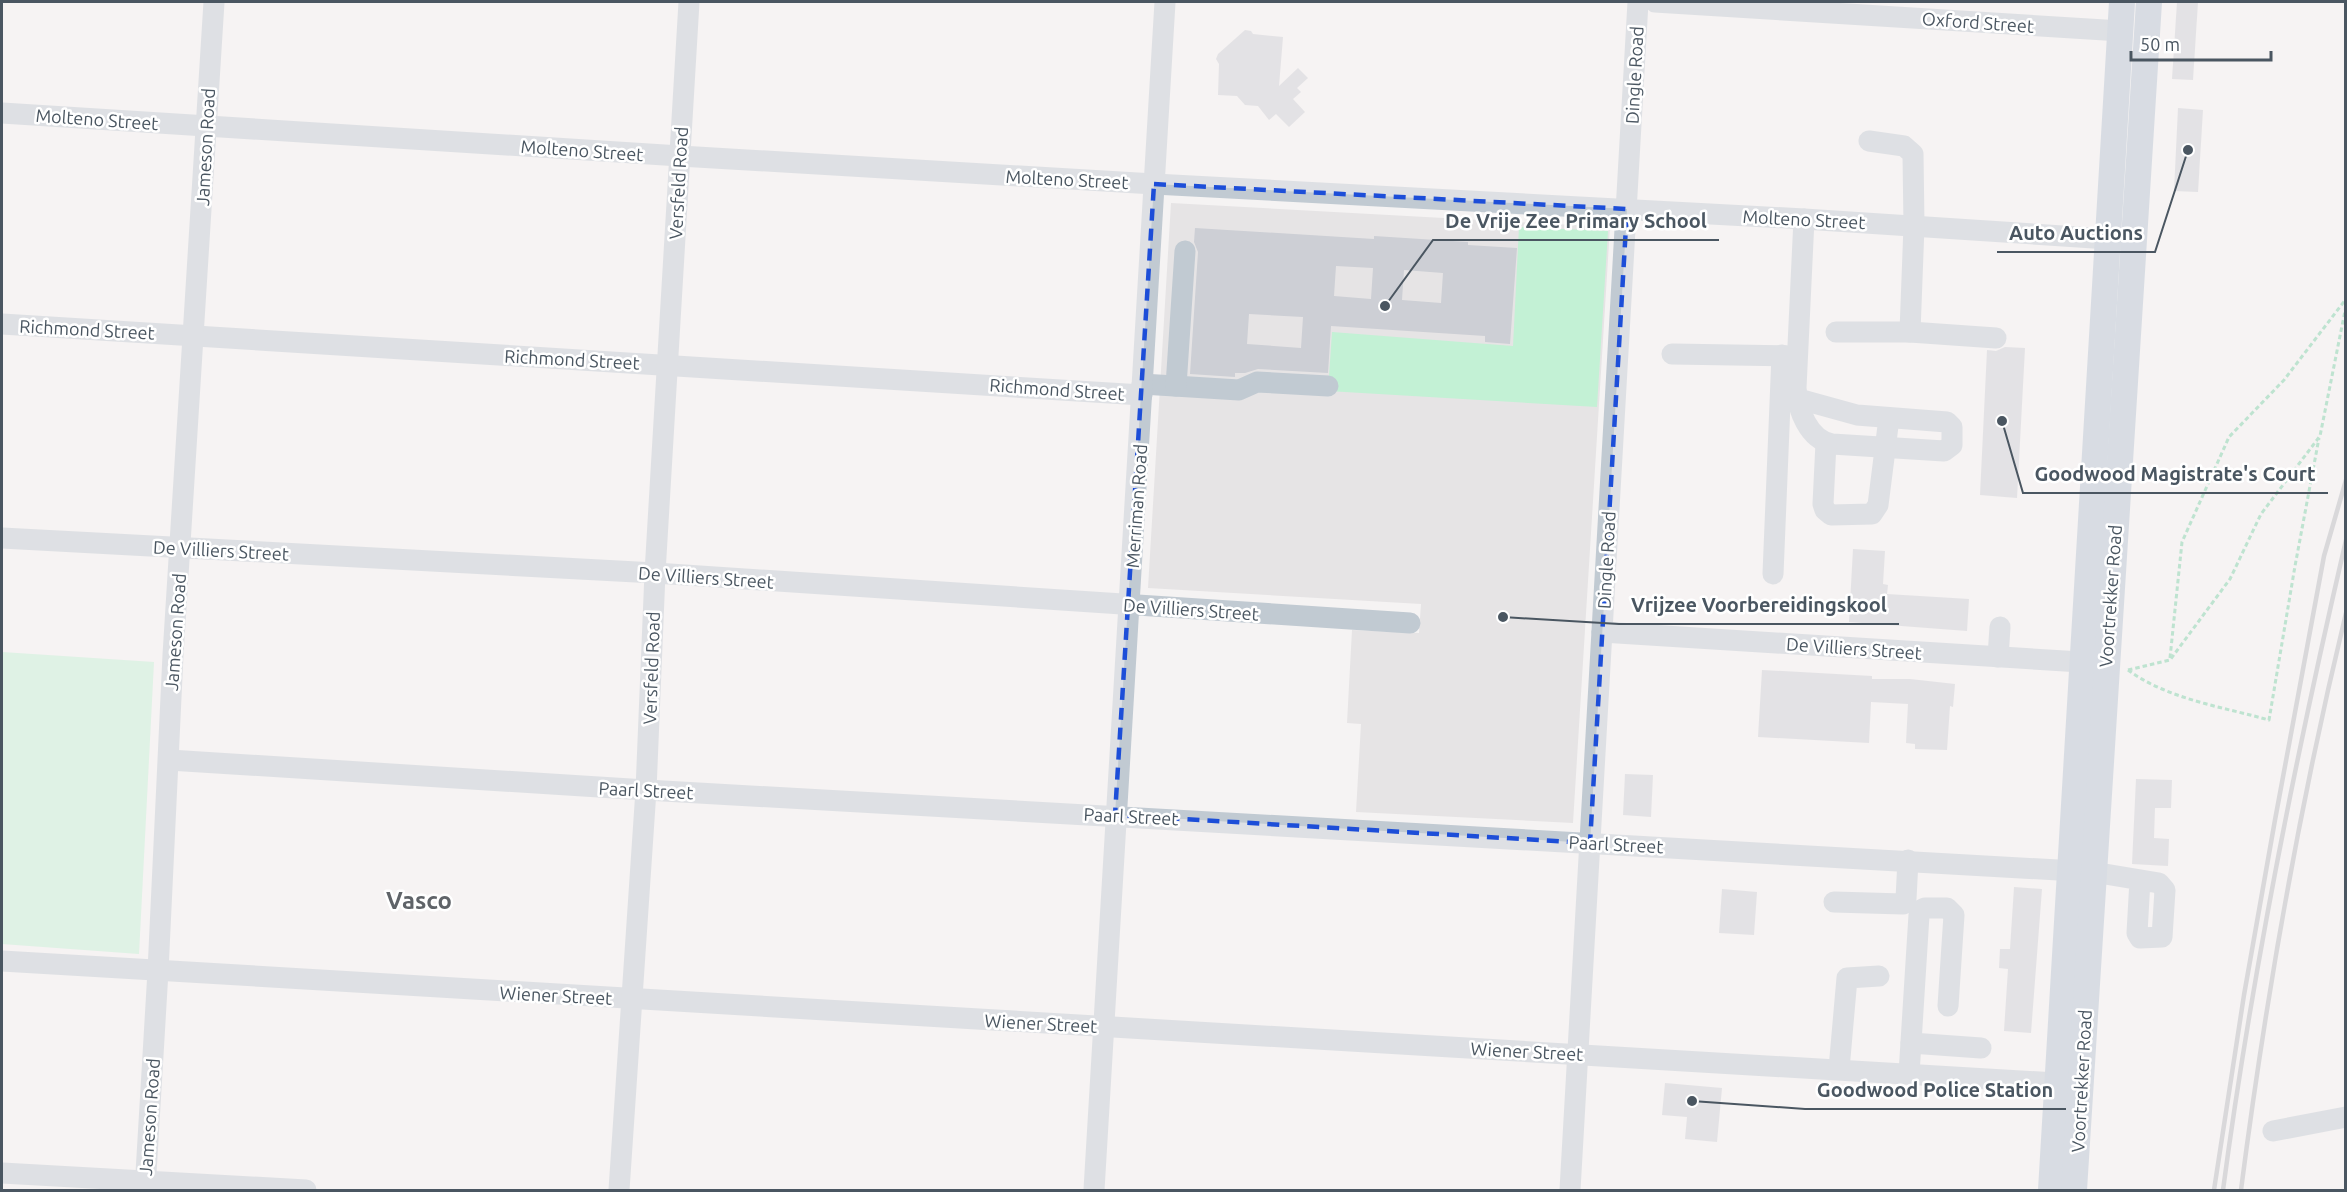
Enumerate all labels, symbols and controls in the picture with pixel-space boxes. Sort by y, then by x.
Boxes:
street label: Oxford Street [1921,8,2035,36]
scale bar [2131,24,2270,62]
street label: Dingle Road [1621,26,1647,124]
text: 50 m [2140,34,2180,54]
street label: Jameson Road [192,88,218,206]
street label: Molteno Street [35,105,159,133]
street label: Versfeld Road [665,126,691,240]
street label: Molteno Street [520,136,644,164]
street label: Molteno Street [1005,166,1129,192]
callout: De Vrije Zee Primary School [1433,202,1719,240]
street label: Molteno Street [1742,206,1866,232]
text: De Vrije Zee Primary School [1445,209,1707,232]
callout: Auto Auctions [1997,214,2155,252]
text: Auto Auctions [2009,221,2143,244]
street label: Richmond Street [19,315,155,343]
street label: Richmond Street [504,345,640,373]
street label: Richmond Street [989,374,1125,404]
street label: Merriman Road [1122,443,1150,569]
callout: Goodwood Magistrate's Court [2023,455,2328,493]
text: Goodwood Magistrate's Court [2034,462,2316,485]
street label: Dingle Road [1593,511,1619,609]
street label: Voortrekker Road [2095,524,2125,668]
street label: De Villiers Street [153,536,289,564]
street label: De Villiers Street [638,562,774,592]
street label: Jameson Road [161,573,189,691]
callout: Vrijzee Voorbereidingskool [1619,586,1899,624]
text: Vrijzee Voorbereidingskool [1631,593,1887,616]
street label: De Villiers Street [1123,594,1259,624]
street label: Versfeld Road [639,611,663,725]
street label: De Villiers Street [1786,633,1922,663]
street label: Paarl Street [598,778,694,802]
street label: Paarl Street [1083,804,1179,828]
street label: Paarl Street [1568,832,1664,856]
district label: Vasco [386,887,452,914]
street label: Wiener Street [499,982,613,1008]
street label: Voortrekker Road [2067,1009,2095,1153]
street label: Wiener Street [984,1010,1098,1036]
street label: Wiener Street [1470,1038,1584,1064]
street label: Jameson Road [135,1058,163,1176]
callout: Goodwood Police Station [1805,1071,2066,1109]
text: Goodwood Police Station [1817,1078,2053,1101]

